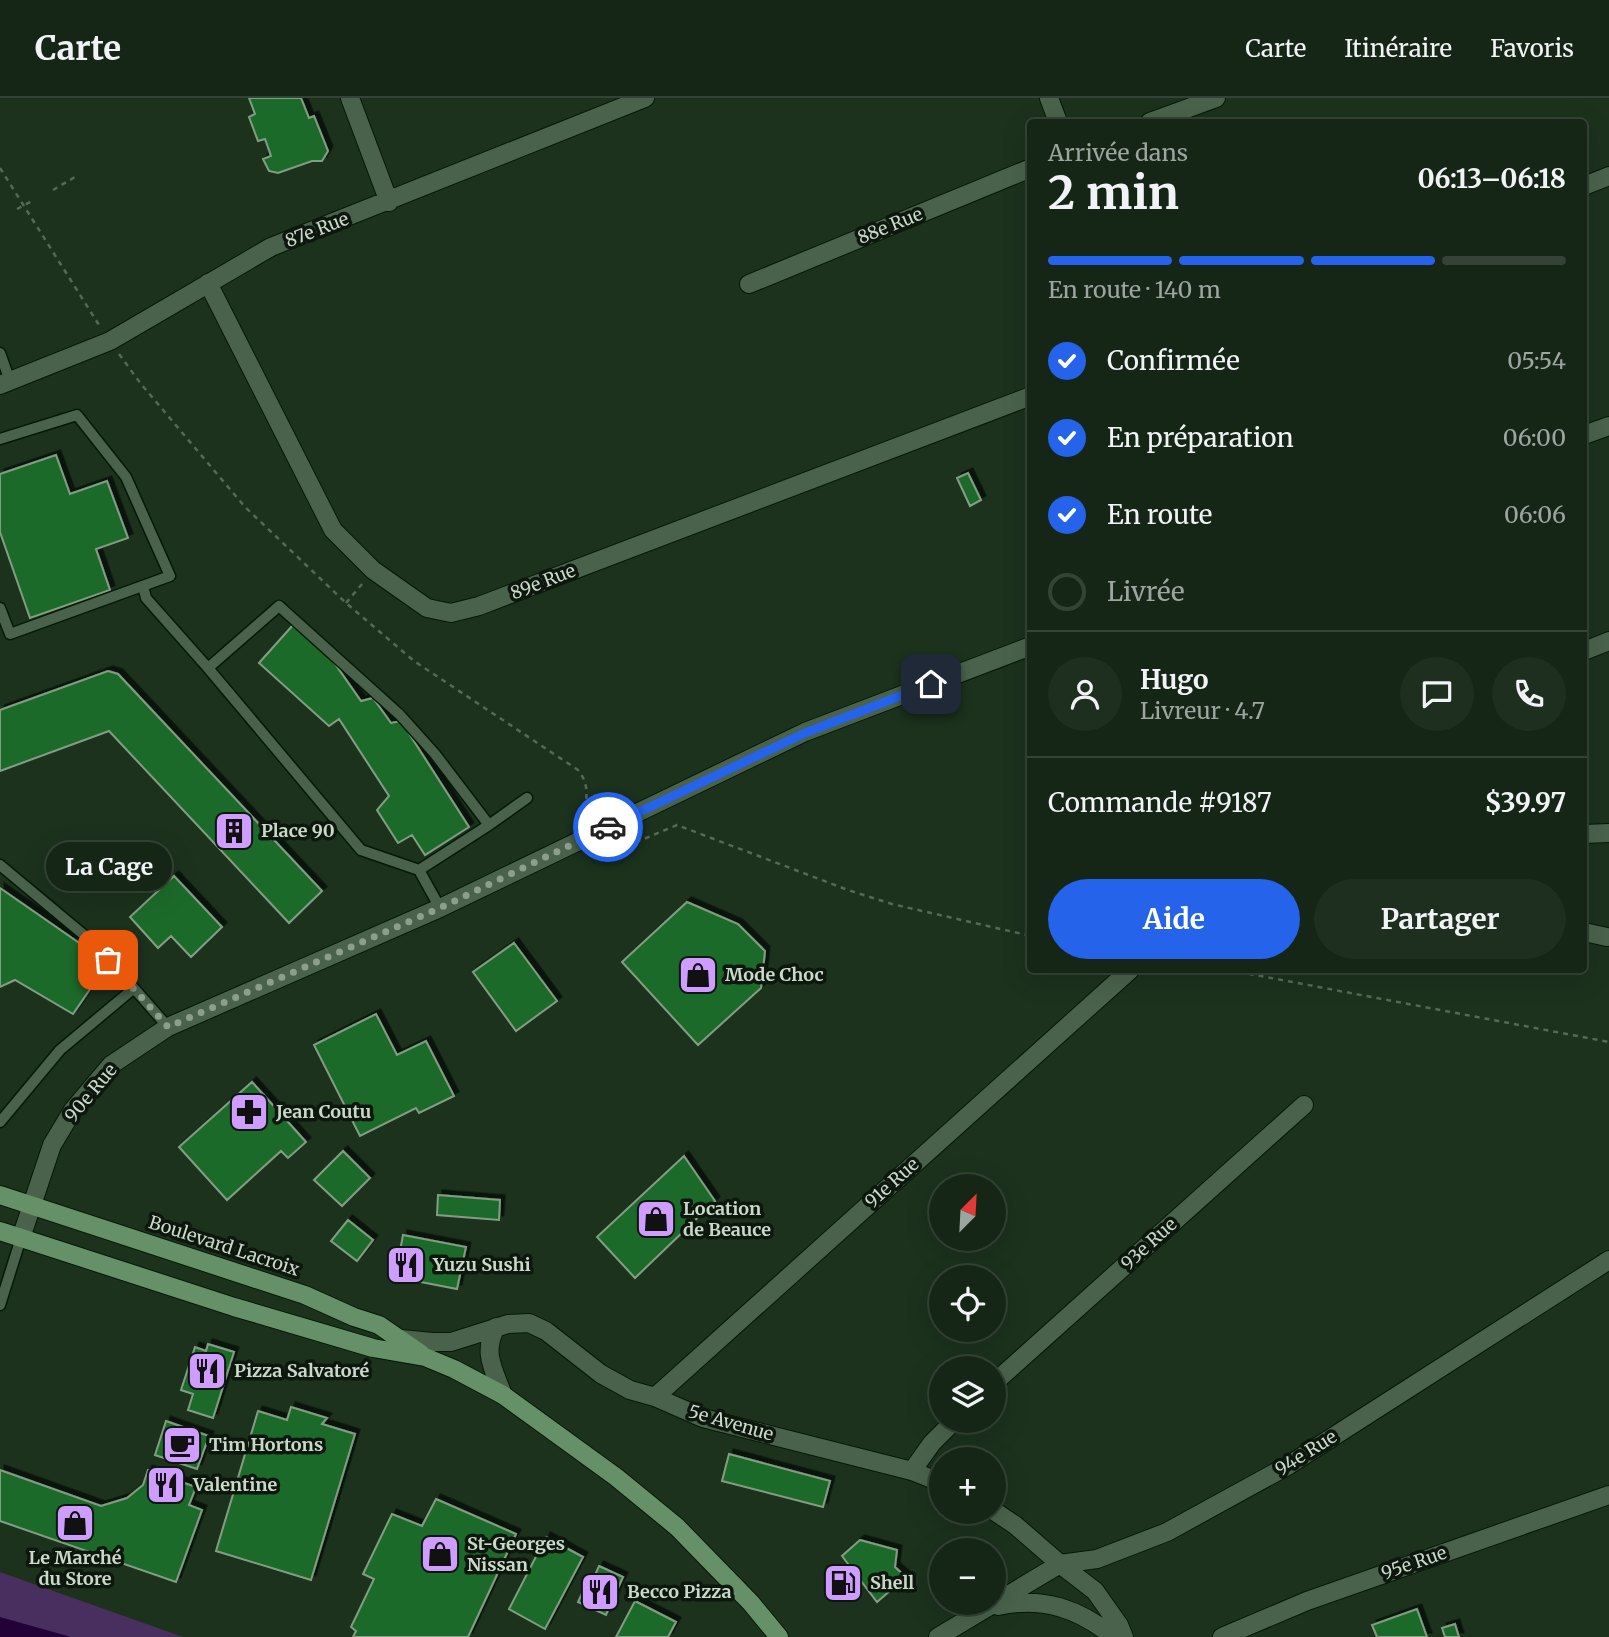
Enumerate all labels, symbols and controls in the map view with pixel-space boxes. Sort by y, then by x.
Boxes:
text: Carte [35,28,121,69]
text: Carte [1245,33,1306,64]
text: Itinéraire [1344,33,1452,64]
text: Favoris [1490,33,1574,64]
text: Arrivée dans [1048,138,1188,167]
text: 06:13–06:18 [1417,162,1566,195]
text: 2 min [1048,164,1179,222]
street label: 88e Rue [854,202,926,249]
street label: 87e Rue [282,207,352,252]
text: En route · 140 m [1048,275,1221,304]
icon: check [1048,342,1086,380]
text: Confirmée [1107,344,1240,377]
text: 05:54 [1507,346,1566,375]
icon: check [1048,419,1086,457]
text: En préparation [1107,421,1294,454]
text: 06:00 [1503,423,1566,452]
icon: check [1048,496,1086,534]
text: En route [1107,498,1212,531]
text: 06:06 [1504,500,1566,529]
street label: 89e Rue [507,559,579,604]
text: Livrée [1107,575,1185,608]
pin [901,654,961,714]
button: person [1048,657,1122,731]
button: chat [1400,657,1474,731]
button: phone [1492,657,1566,731]
text: Hugo [1140,663,1209,696]
icon: home [912,665,950,703]
text: Livreur · 4.7 [1140,696,1265,725]
text: Commande #9187 [1048,786,1272,819]
text: $39.97 [1484,786,1566,819]
courier [573,792,643,862]
icon: car [589,808,627,846]
building icon: Place 90 [213,810,255,852]
place label: Place 90 [261,819,335,842]
callout: La Cage [45,841,171,890]
text: La Cage [65,852,153,881]
button: Aide [1048,879,1300,959]
button: Partager [1314,879,1566,959]
pin [78,930,138,990]
icon: bag [89,941,127,979]
shop icon: Mode Choc [677,954,719,996]
place label: Mode Choc [725,963,824,986]
street label: 90e Rue [59,1059,122,1127]
pharmacy icon: Jean Coutu [228,1091,270,1133]
place label: Jean Coutu [275,1100,371,1123]
street label: 91e Rue [860,1152,923,1213]
north arrow [929,1174,1006,1251]
map controls [929,1174,1006,1615]
place label: Location de Beauce [683,1197,771,1241]
shop icon: Location de Beauce [635,1198,677,1240]
street label: Boulevard Lacroix [146,1210,303,1281]
street label: 93e Rue [1116,1213,1181,1275]
restaurant icon: Yuzu Sushi [385,1244,427,1286]
place label: Yuzu Sushi [432,1253,531,1276]
button: locate [929,1265,1006,1342]
restaurant icon: Pizza Salvatoré [186,1350,228,1392]
button: layers [929,1356,1006,1433]
place label: Pizza Salvatoré [234,1359,370,1382]
street label: 5e Avenue [686,1399,776,1446]
cafe icon: Tim Hortons [161,1424,203,1466]
street label: 94e Rue [1271,1425,1341,1480]
place label: Tim Hortons [209,1433,323,1456]
button: + [929,1447,1006,1524]
restaurant icon: Valentine [145,1464,187,1506]
place label: Valentine [192,1473,278,1496]
shop icon: Le Marché du Store [54,1502,96,1544]
place label: St-Georges Nissan [467,1532,565,1576]
shop icon: St-Georges Nissan [419,1533,461,1575]
button: − [929,1538,1006,1615]
street label: 95e Rue [1378,1541,1450,1584]
place label: Le Marché du Store [29,1546,122,1590]
fuel station icon: Shell [822,1562,864,1604]
restaurant icon: Becco Pizza [579,1571,621,1613]
place label: Shell [870,1571,914,1594]
place label: Becco Pizza [627,1580,732,1603]

